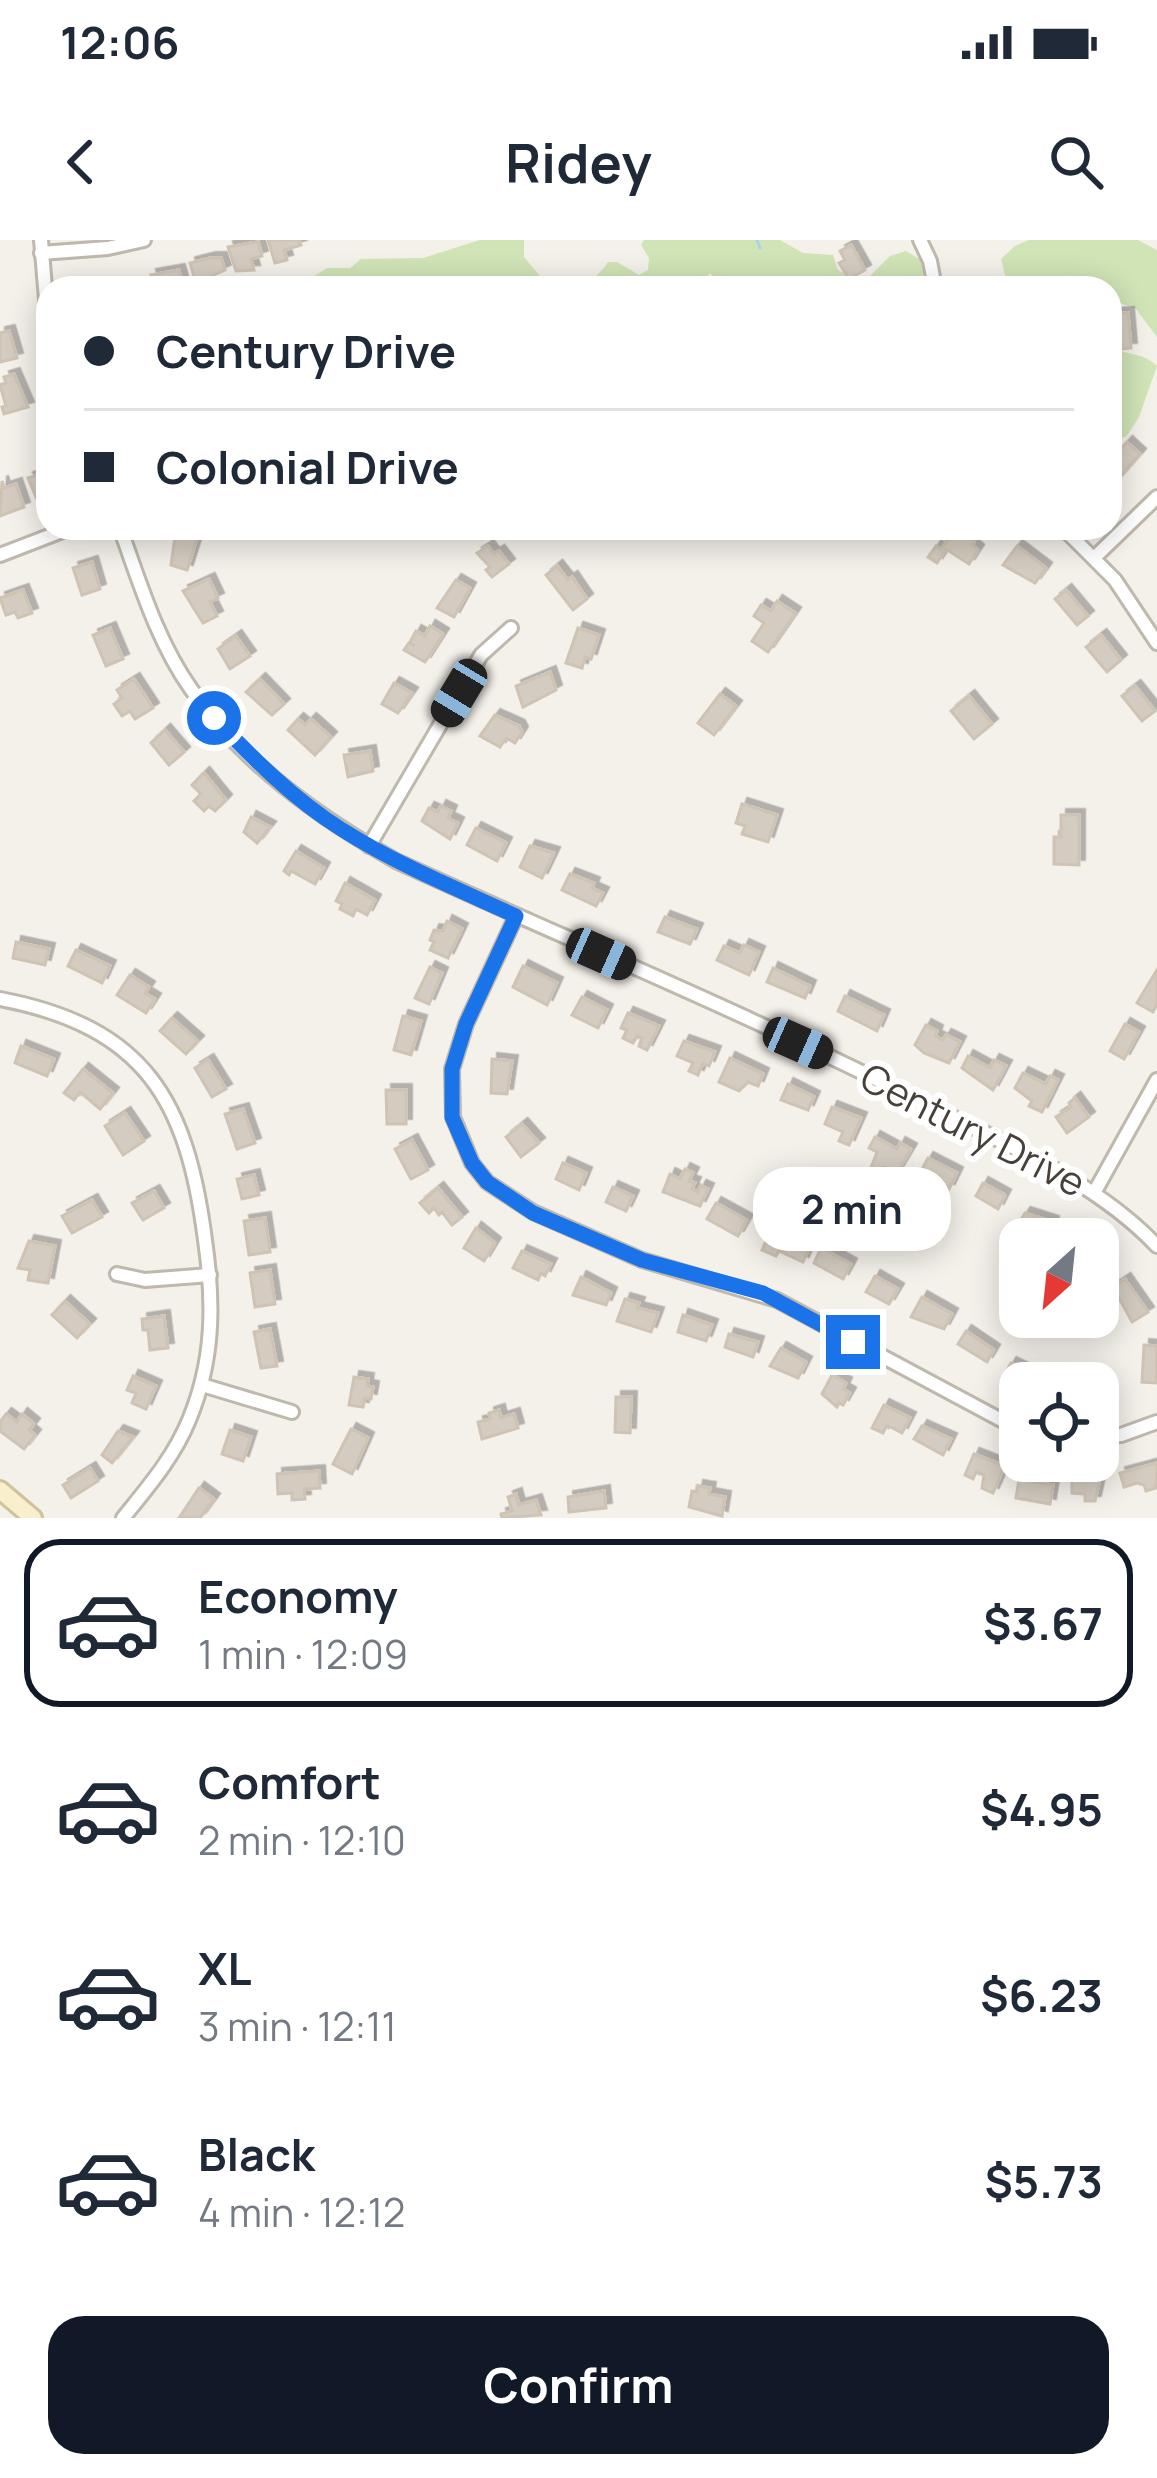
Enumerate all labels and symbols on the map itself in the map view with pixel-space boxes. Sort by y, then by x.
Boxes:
car [425,653,493,733]
route start [187,691,241,745]
car [561,923,641,985]
car [758,1012,838,1074]
street label: Century Drive [852,1049,1095,1209]
callout: 2 min [754,1168,952,1252]
north arrow [999,1218,1119,1338]
route end [826,1315,880,1369]

